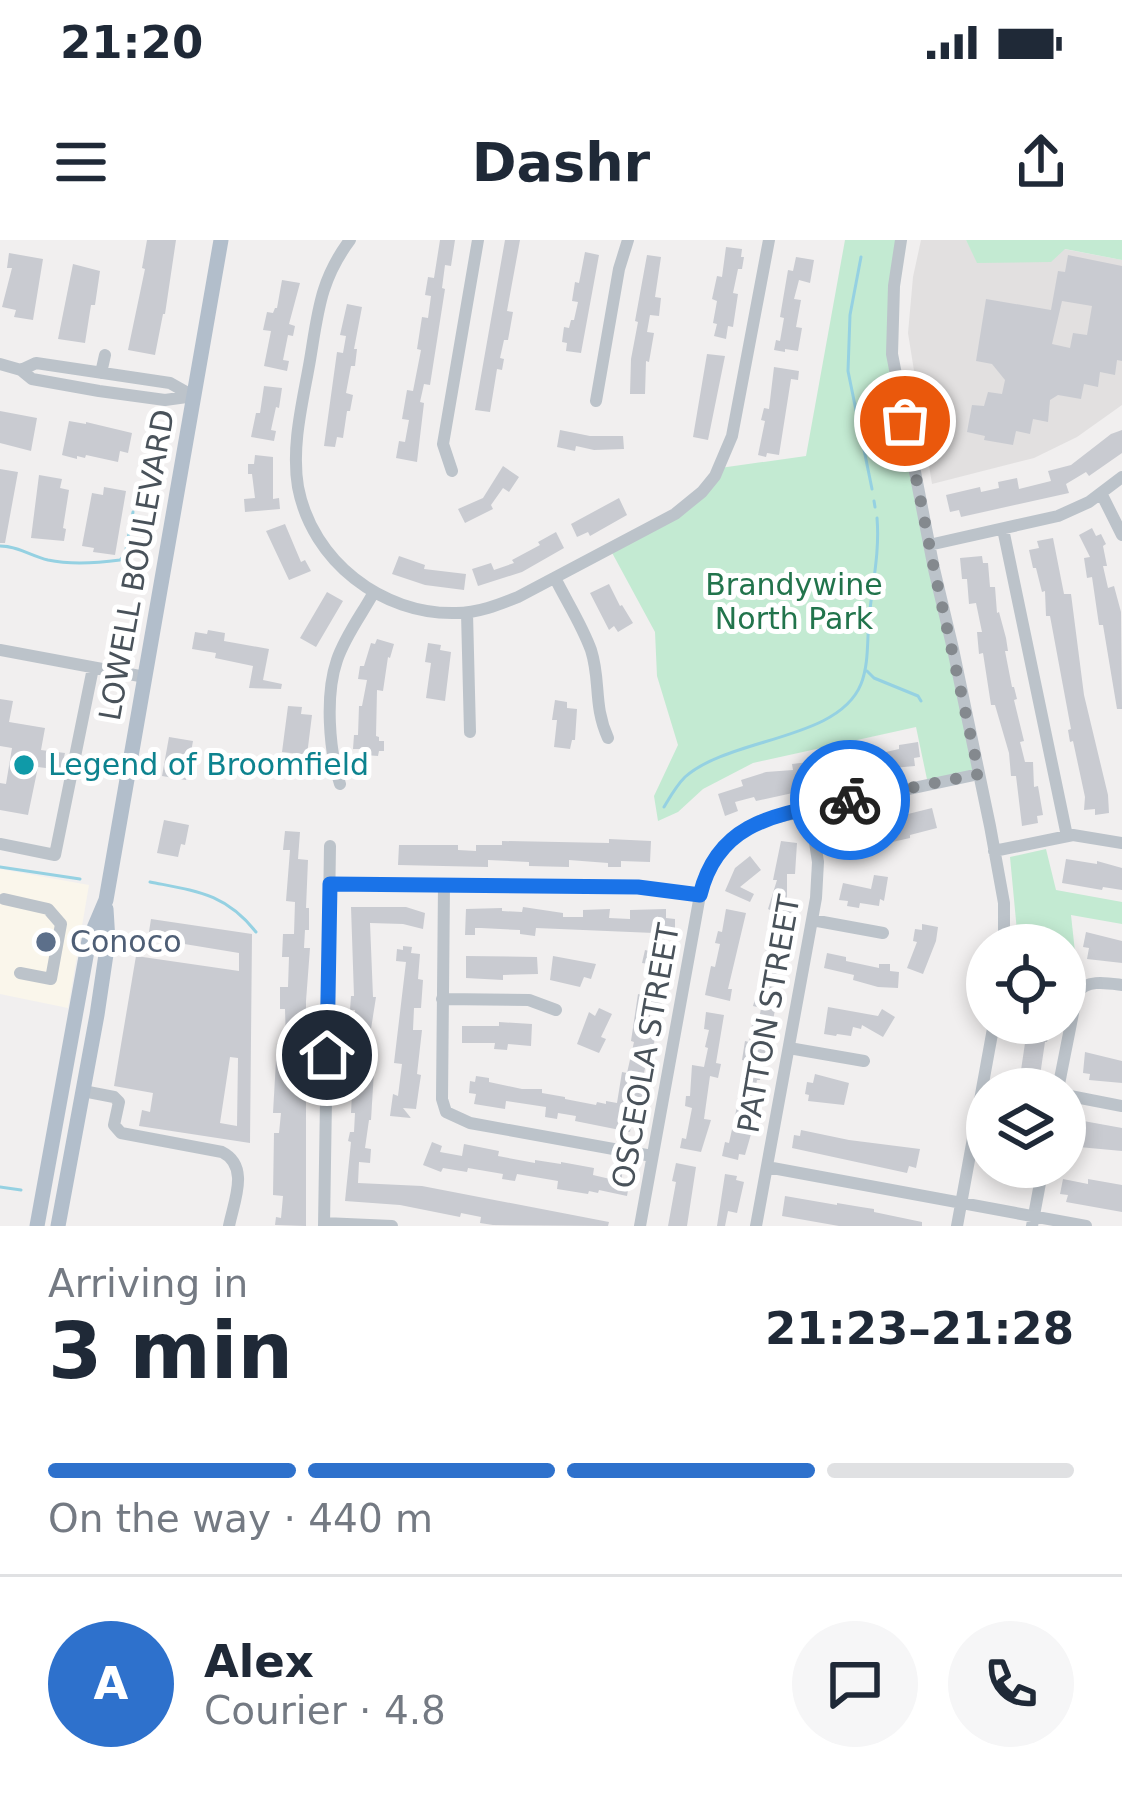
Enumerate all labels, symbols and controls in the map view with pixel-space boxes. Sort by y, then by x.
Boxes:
text: 21:20 [60,16,203,69]
icon: menu [48,129,114,195]
icon: share [1008,129,1074,195]
text: Dashr [472,131,650,194]
pin [854,370,956,472]
icon: bag [872,388,938,454]
street label: LOWELL BOULEVARD [92,407,181,723]
park label: Brandywine North Park [705,567,883,636]
courier [790,740,910,860]
place label: Legend of Broomfield [48,747,369,782]
marker: Legend of Broomfield [11,752,37,778]
icon: bike [817,767,883,833]
street label: PATTON STREET [730,892,807,1135]
street label: OSCEOLA STREET [605,920,686,1191]
place label: Conoco [70,924,182,959]
map controls [966,924,1086,1188]
button: locate [966,924,1086,1044]
marker: Conoco [33,929,59,955]
pin [276,1004,378,1106]
icon: home [294,1022,360,1088]
button: layers [966,1068,1086,1188]
text: Arriving in [48,1261,248,1306]
text: 21:23–21:28 [765,1302,1074,1355]
text: 3 min [48,1306,293,1396]
text: On the way · 440 m [48,1496,433,1541]
button: chat [792,1621,918,1747]
button: phone [948,1621,1074,1747]
text: Alex [204,1635,314,1688]
text: A [94,1657,128,1710]
text: Courier · 4.8 [204,1688,446,1733]

